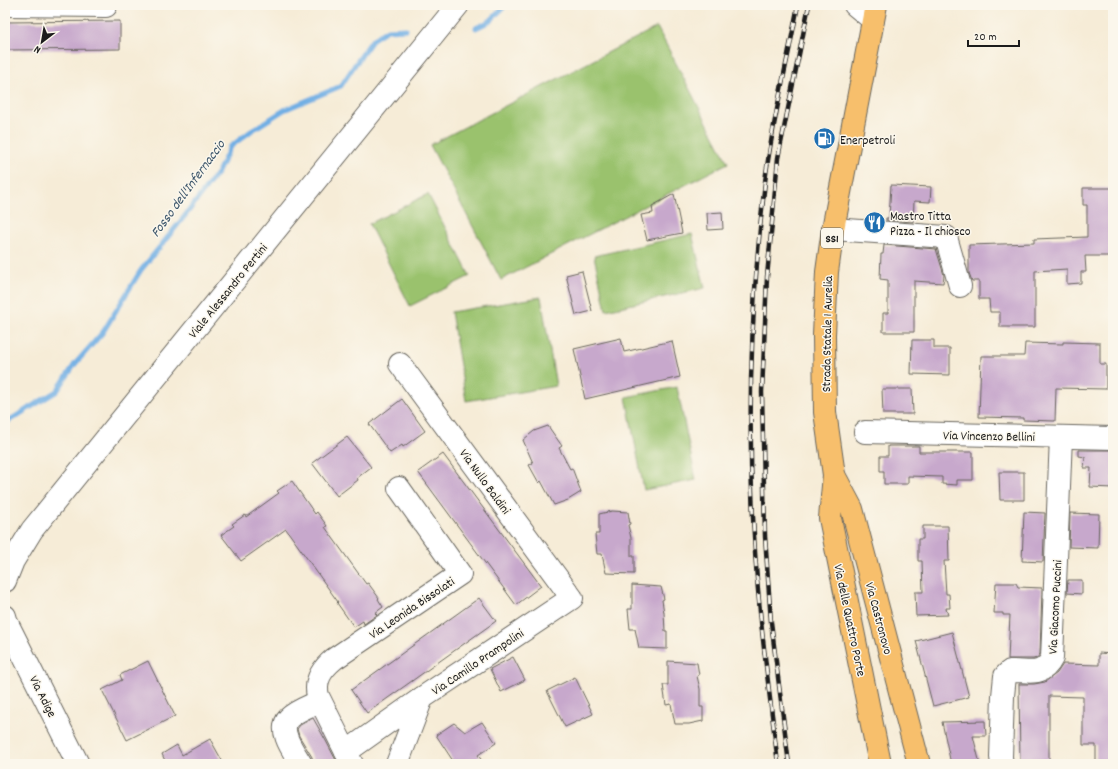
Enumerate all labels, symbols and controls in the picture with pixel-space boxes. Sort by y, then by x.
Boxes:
north arrow [22,22,62,62]
scale bar [968,22,1019,48]
text: 20 m [974,29,997,46]
text: N [31,40,44,57]
fuel station icon: Enerpetroli [812,126,838,152]
place label: Enerpetroli [840,132,896,151]
water label: Fosso dell'Infernaccio [146,136,231,242]
place label: Mastro Titta Pizza - Il chiosco [890,208,971,242]
restaurant icon: Mastro Titta Pizza - Il chiosco [861,209,887,235]
road number: SS1 [821,228,843,248]
street label: Viale Alessandro Pertini [185,240,274,343]
street label: Strada Statale 1 Aurelia [818,275,839,392]
street label: Via Vincenzo Bellini [943,427,1036,448]
street label: Via Nullo Baldini [454,446,515,520]
street label: Via Giacomo Puccini [1045,559,1068,655]
street label: Via delle Quattro Porte [827,563,870,678]
street label: Via Leonida Bissolati [366,573,460,645]
street label: Via Castronovo [859,580,896,657]
street label: Via Camillo Prampolini [428,625,529,701]
street label: Via Adige [23,673,61,722]

